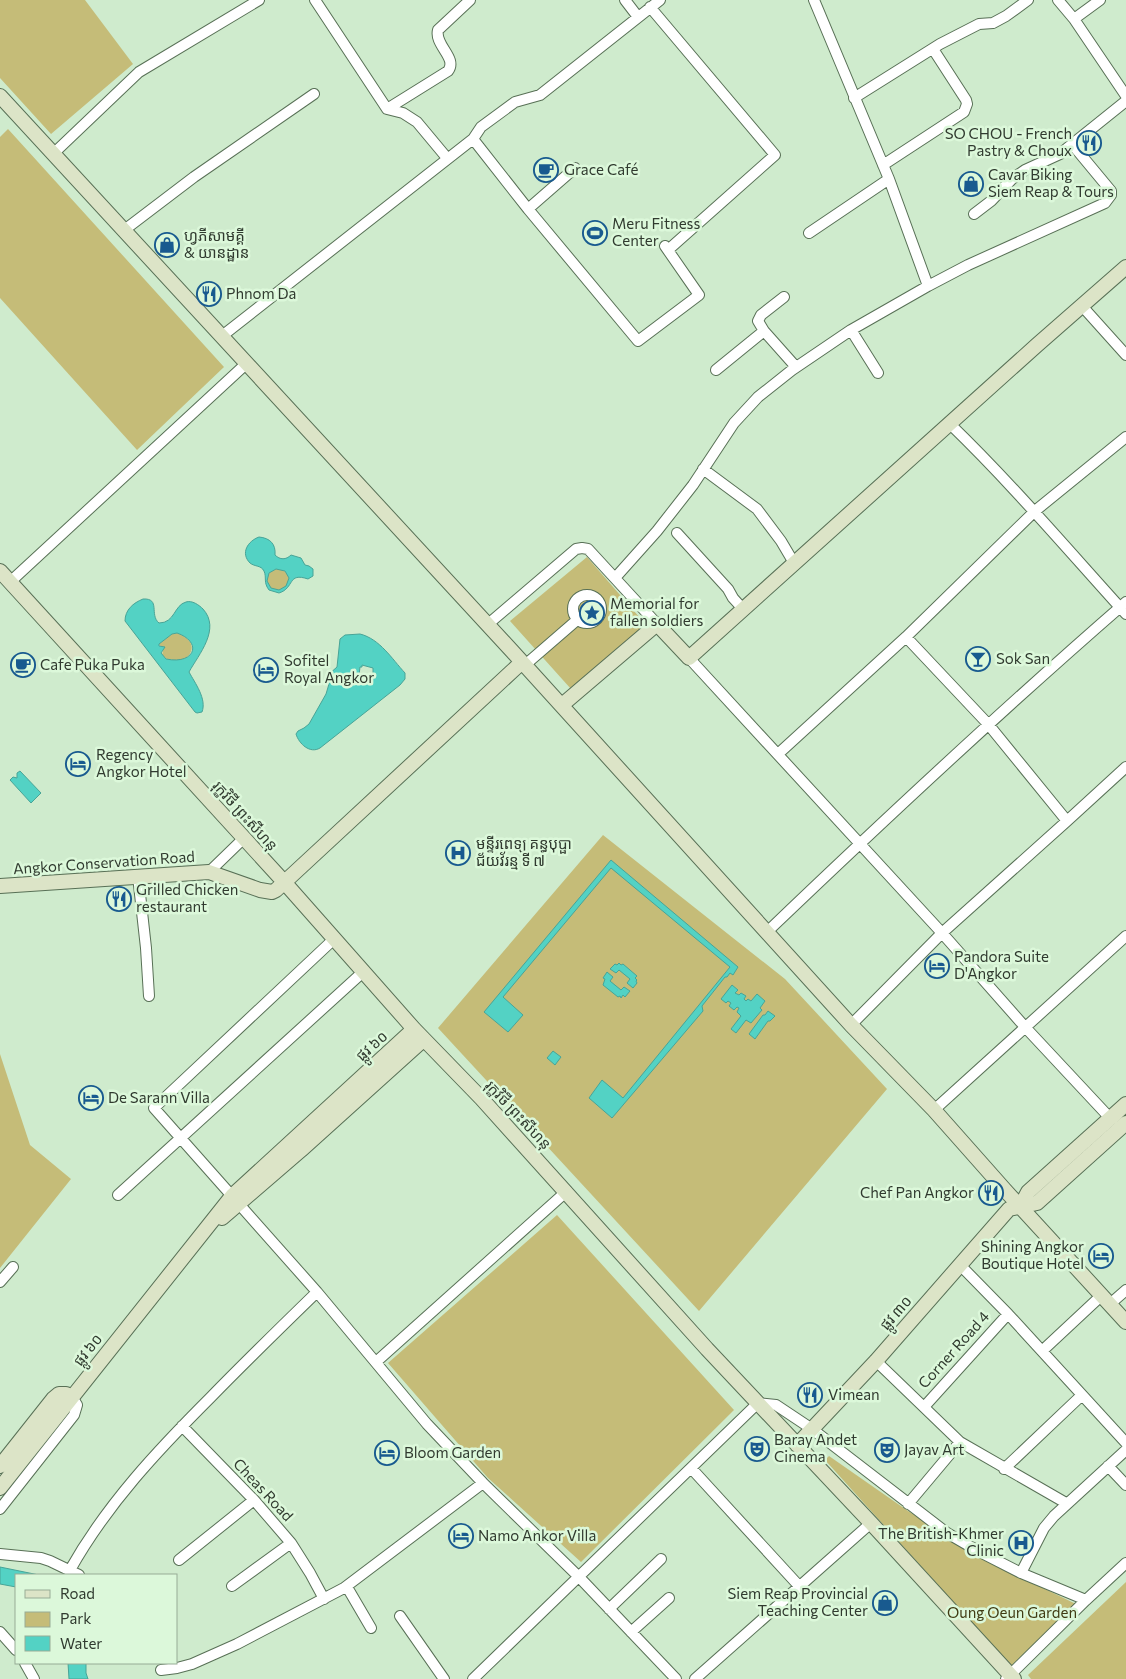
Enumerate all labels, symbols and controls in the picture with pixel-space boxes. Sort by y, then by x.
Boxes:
place label: SO CHOU - French Pastry & Choux [945,124,1072,159]
restaurant icon: SO CHOU - French Pastry & Choux [1076,130,1102,156]
cafe icon: Grace Café [533,157,559,183]
place label: Grace Café [564,160,639,178]
place label: Cavar Biking Siem Reap & Tours [988,165,1114,200]
shop icon: Cavar Biking Siem Reap & Tours [958,171,984,197]
place label: Meru Fitness Center [612,214,700,249]
sports icon: Meru Fitness Center [582,220,608,246]
place label: ហ្វភីសាមគ្គី & យានដ្ឋាន [184,226,249,262]
shop icon: ហ្វភីសាមគ្គី & យានដ្ឋាន [154,232,180,258]
restaurant icon: Phnom Da [196,281,222,307]
place label: Phnom Da [226,284,296,302]
place label: Memorial for fallen soldiers [610,594,703,629]
place icon: Memorial for fallen soldiers [579,600,605,626]
bar icon: Sok San [965,646,991,672]
place label: Sok San [996,649,1050,667]
place label: Sofitel Royal Angkor [284,651,374,686]
cafe icon: Cafe Puka Puka [10,652,36,678]
place label: Cafe Puka Puka [40,655,145,673]
hotel icon: Sofitel Royal Angkor [253,657,279,683]
place label: Regency Angkor Hotel [96,745,187,780]
hotel icon: Regency Angkor Hotel [65,751,91,777]
street label: រុក្ខវិថី ព្រះសីហនុ [209,777,282,855]
place label: មន្ទីរពេទ្យ គន្ធបុប្ផា ជ័យវ័រន្ម ទី ៧ [476,834,572,870]
hospital icon: មន្ទីរពេទ្យ គន្ធបុប្ផា ជ័យវ័រន្ម ទី ៧ [445,840,471,866]
street label: Angkor Conservation Road [12,847,195,877]
place label: Grilled Chicken restaurant [136,880,238,915]
restaurant icon: Grilled Chicken restaurant [106,886,132,912]
place label: Pandora Suite D'Angkor [954,947,1049,982]
hotel icon: Pandora Suite D'Angkor [924,953,950,979]
street label: ផ្លូវ ៦០ [352,1026,394,1068]
street label: រុក្ខវិថី ព្រះសីហនុ [481,1076,555,1154]
hotel icon: De Sarann Villa [78,1085,104,1111]
place label: De Sarann Villa [108,1088,210,1106]
restaurant icon: Chef Pan Angkor [978,1180,1004,1206]
place label: Chef Pan Angkor [860,1183,974,1201]
place label: Shining Angkor Boutique Hotel [981,1237,1084,1272]
hotel icon: Shining Angkor Boutique Hotel [1088,1243,1114,1269]
street label: ផ្លូវ ៣០ [875,1291,919,1337]
street label: Corner Road 4 [914,1307,993,1392]
street label: ផ្លូវ ៦០ [69,1330,110,1373]
restaurant icon: Vimean [797,1382,823,1408]
place label: Vimean [828,1385,880,1403]
place label: Baray Andet Cinema [774,1430,857,1465]
theatre icon: Baray Andet Cinema [744,1436,770,1462]
theatre icon: Jayav Art [874,1437,900,1463]
hotel icon: Bloom Garden [374,1440,400,1466]
place label: Jayav Art [904,1440,964,1458]
place label: Bloom Garden [404,1443,501,1461]
street label: Cheas Road [230,1454,297,1524]
hotel icon: Namo Ankor Villa [448,1523,474,1549]
place label: The British-Khmer Clinic [878,1524,1004,1559]
place label: Namo Ankor Villa [478,1526,596,1544]
hospital icon: The British-Khmer Clinic [1008,1530,1034,1556]
legend [15,1574,178,1664]
text: Road [60,1584,95,1602]
place label: Siem Reap Provincial Teaching Center [727,1584,868,1619]
shop icon: Siem Reap Provincial Teaching Center [872,1590,898,1616]
park label: Oung Oeun Garden [947,1603,1077,1621]
text: Park [60,1609,91,1627]
text: Water [60,1634,102,1652]

